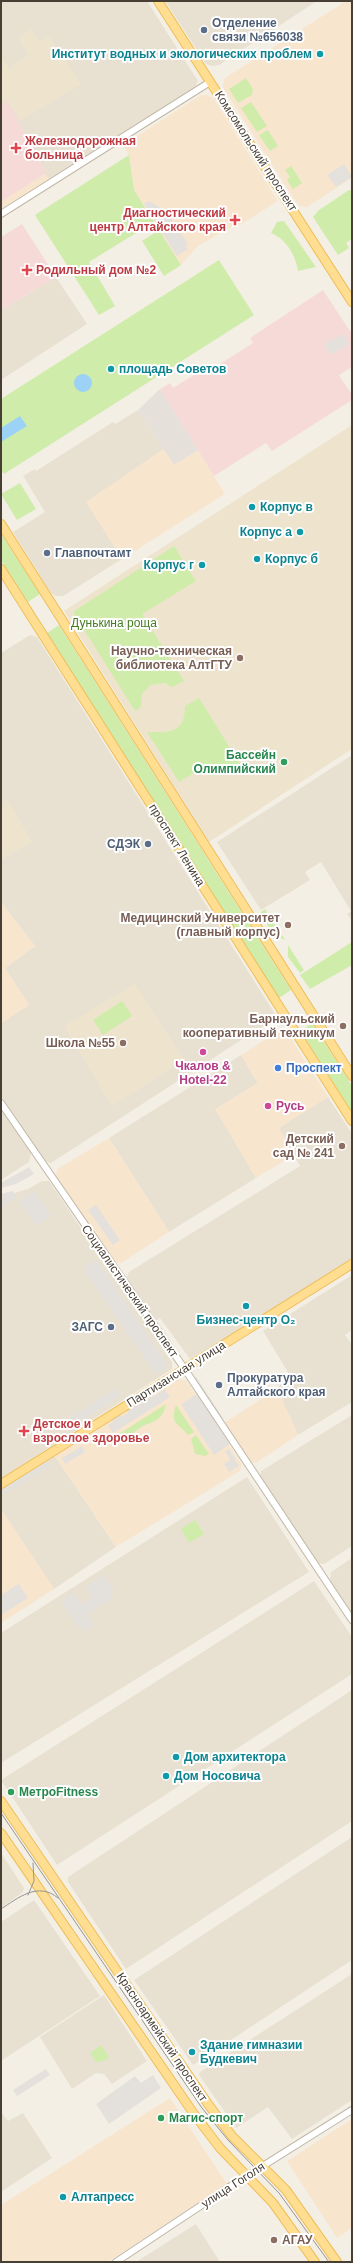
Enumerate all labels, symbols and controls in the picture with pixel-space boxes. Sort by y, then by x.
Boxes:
place label: Отделение связи №656038 [212,16,303,44]
marker: Отделение связи №656038 [199,25,209,35]
place label: Институт водных и экологических проблем [52,47,312,61]
marker: Институт водных и экологических проблем [315,49,325,59]
street label: Комсомольский проспект [212,88,300,214]
place label: Железнодорожная больница [24,134,136,162]
marker: Железнодорожная больница [10,142,22,154]
place label: Диагностический центр Алтайского края [90,206,226,234]
marker: Диагностический центр Алтайского края [229,214,241,226]
place label: Родильный дом №2 [36,263,156,277]
marker: Родильный дом №2 [21,264,33,276]
place label: площадь Советов [119,362,226,376]
marker: площадь Советов [106,364,116,374]
place label: Корпус в [260,500,313,514]
marker: Корпус в [247,502,257,512]
place label: Корпус а [240,525,292,539]
marker: Корпус а [295,527,305,537]
place label: Главпочтамт [55,546,132,560]
marker: Главпочтамт [42,548,52,558]
place label: Корпус б [265,552,318,566]
marker: Корпус б [252,554,262,564]
place label: Корпус г [143,558,194,572]
marker: Корпус г [197,560,207,570]
park label: Дунькина роща [71,616,157,630]
place label: Научно-техническая библиотека АлтГТУ [111,644,233,672]
marker: Научно-техническая библиотека АлтГТУ [235,653,245,663]
place label: Бассейн Олимпийский [194,748,276,776]
marker: Бассейн Олимпийский [279,757,289,767]
street label: проспект Ленина [146,801,208,889]
place label: СДЭК [107,837,141,851]
marker: СДЭК [143,839,153,849]
place label: Медицинский Университет (главный корпус) [120,911,280,939]
marker: Медицинский Университет (главный корпус) [283,920,293,930]
place label: Барнаульский кооперативный техникум [183,1012,335,1040]
marker: Барнаульский кооперативный техникум [338,1021,348,1031]
place label: Школа №55 [46,1036,115,1050]
marker: Школа №55 [118,1038,128,1048]
marker: Чкалов & Hotel-22 [198,1047,208,1057]
place label: Чкалов & Hotel-22 [175,1059,231,1087]
place label: Проспект [286,1061,342,1075]
marker: Проспект [273,1063,283,1073]
place label: Русь [276,1099,304,1113]
marker: Русь [263,1101,273,1111]
place label: Детский сад № 241 [273,1132,334,1160]
marker: Детский сад № 241 [337,1141,347,1151]
street label: Социалистический проспект [79,1222,181,1360]
marker: Бизнес-центр O₂ [241,1301,251,1311]
place label: Бизнес-центр O₂ [197,1313,295,1327]
place label: ЗАГС [72,1320,103,1334]
marker: ЗАГС [106,1322,116,1332]
street label: Партизанская улица [124,1338,228,1410]
place label: Прокуратура Алтайского края [227,1371,326,1399]
marker: Прокуратура Алтайского края [214,1380,224,1390]
place label: Детское и взрослое здоровье [33,1417,150,1445]
marker: Детское и взрослое здоровье [18,1425,30,1437]
place label: Дом архитектора [184,1750,286,1764]
marker: Дом архитектора [171,1752,181,1762]
place label: Дом Носовича [174,1769,261,1783]
marker: Дом Носовича [161,1771,171,1781]
place label: МетроFitness [19,1785,98,1799]
marker: МетроFitness [6,1787,16,1797]
street label: Красноармейский проспект [114,1970,211,2105]
place label: Здание гимназии Будкевич [200,2038,302,2066]
marker: Здание гимназии Будкевич [187,2047,197,2057]
place label: Магис-спорт [169,2111,243,2125]
marker: Магис-спорт [156,2113,166,2123]
street label: улица Гоголя [199,2159,267,2211]
place label: Алтапресс [71,2190,135,2204]
marker: Алтапресс [58,2192,68,2202]
place label: АГАУ [282,2233,313,2247]
marker: АГАУ [269,2235,279,2245]

